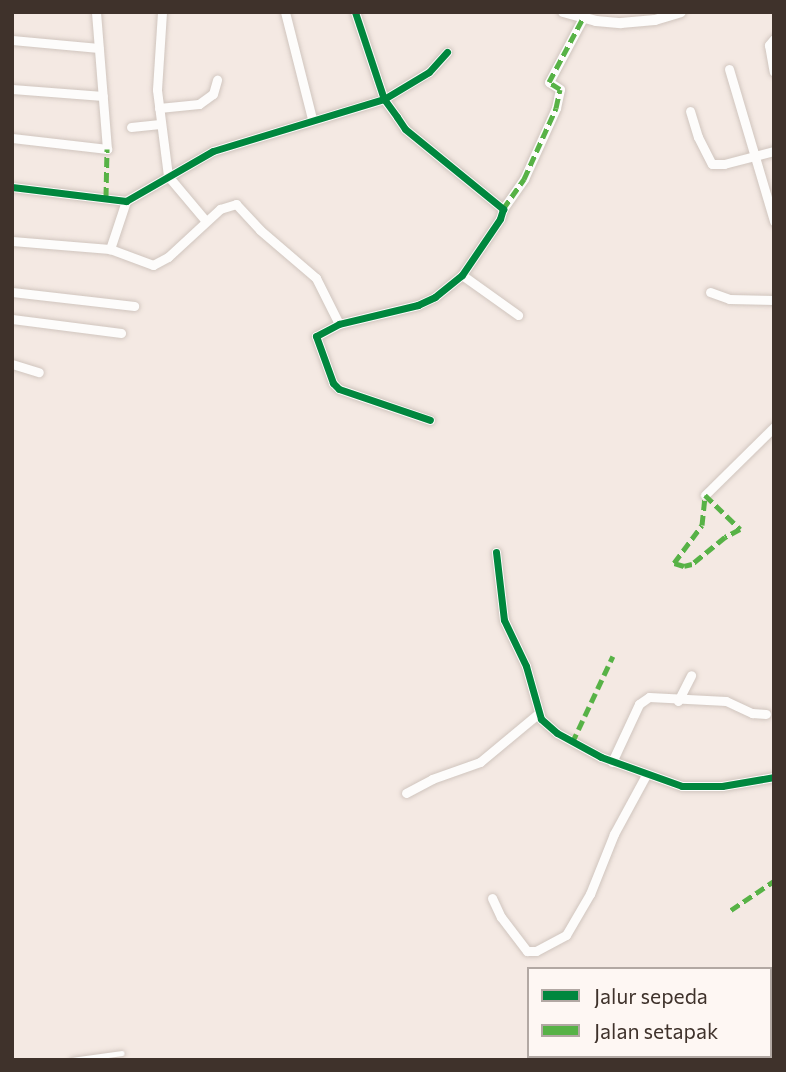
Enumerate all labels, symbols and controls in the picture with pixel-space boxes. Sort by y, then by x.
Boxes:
legend [527,967,772,1058]
text: Jalur sepeda [594,983,708,1008]
text: Jalan setapak [594,1018,718,1043]

